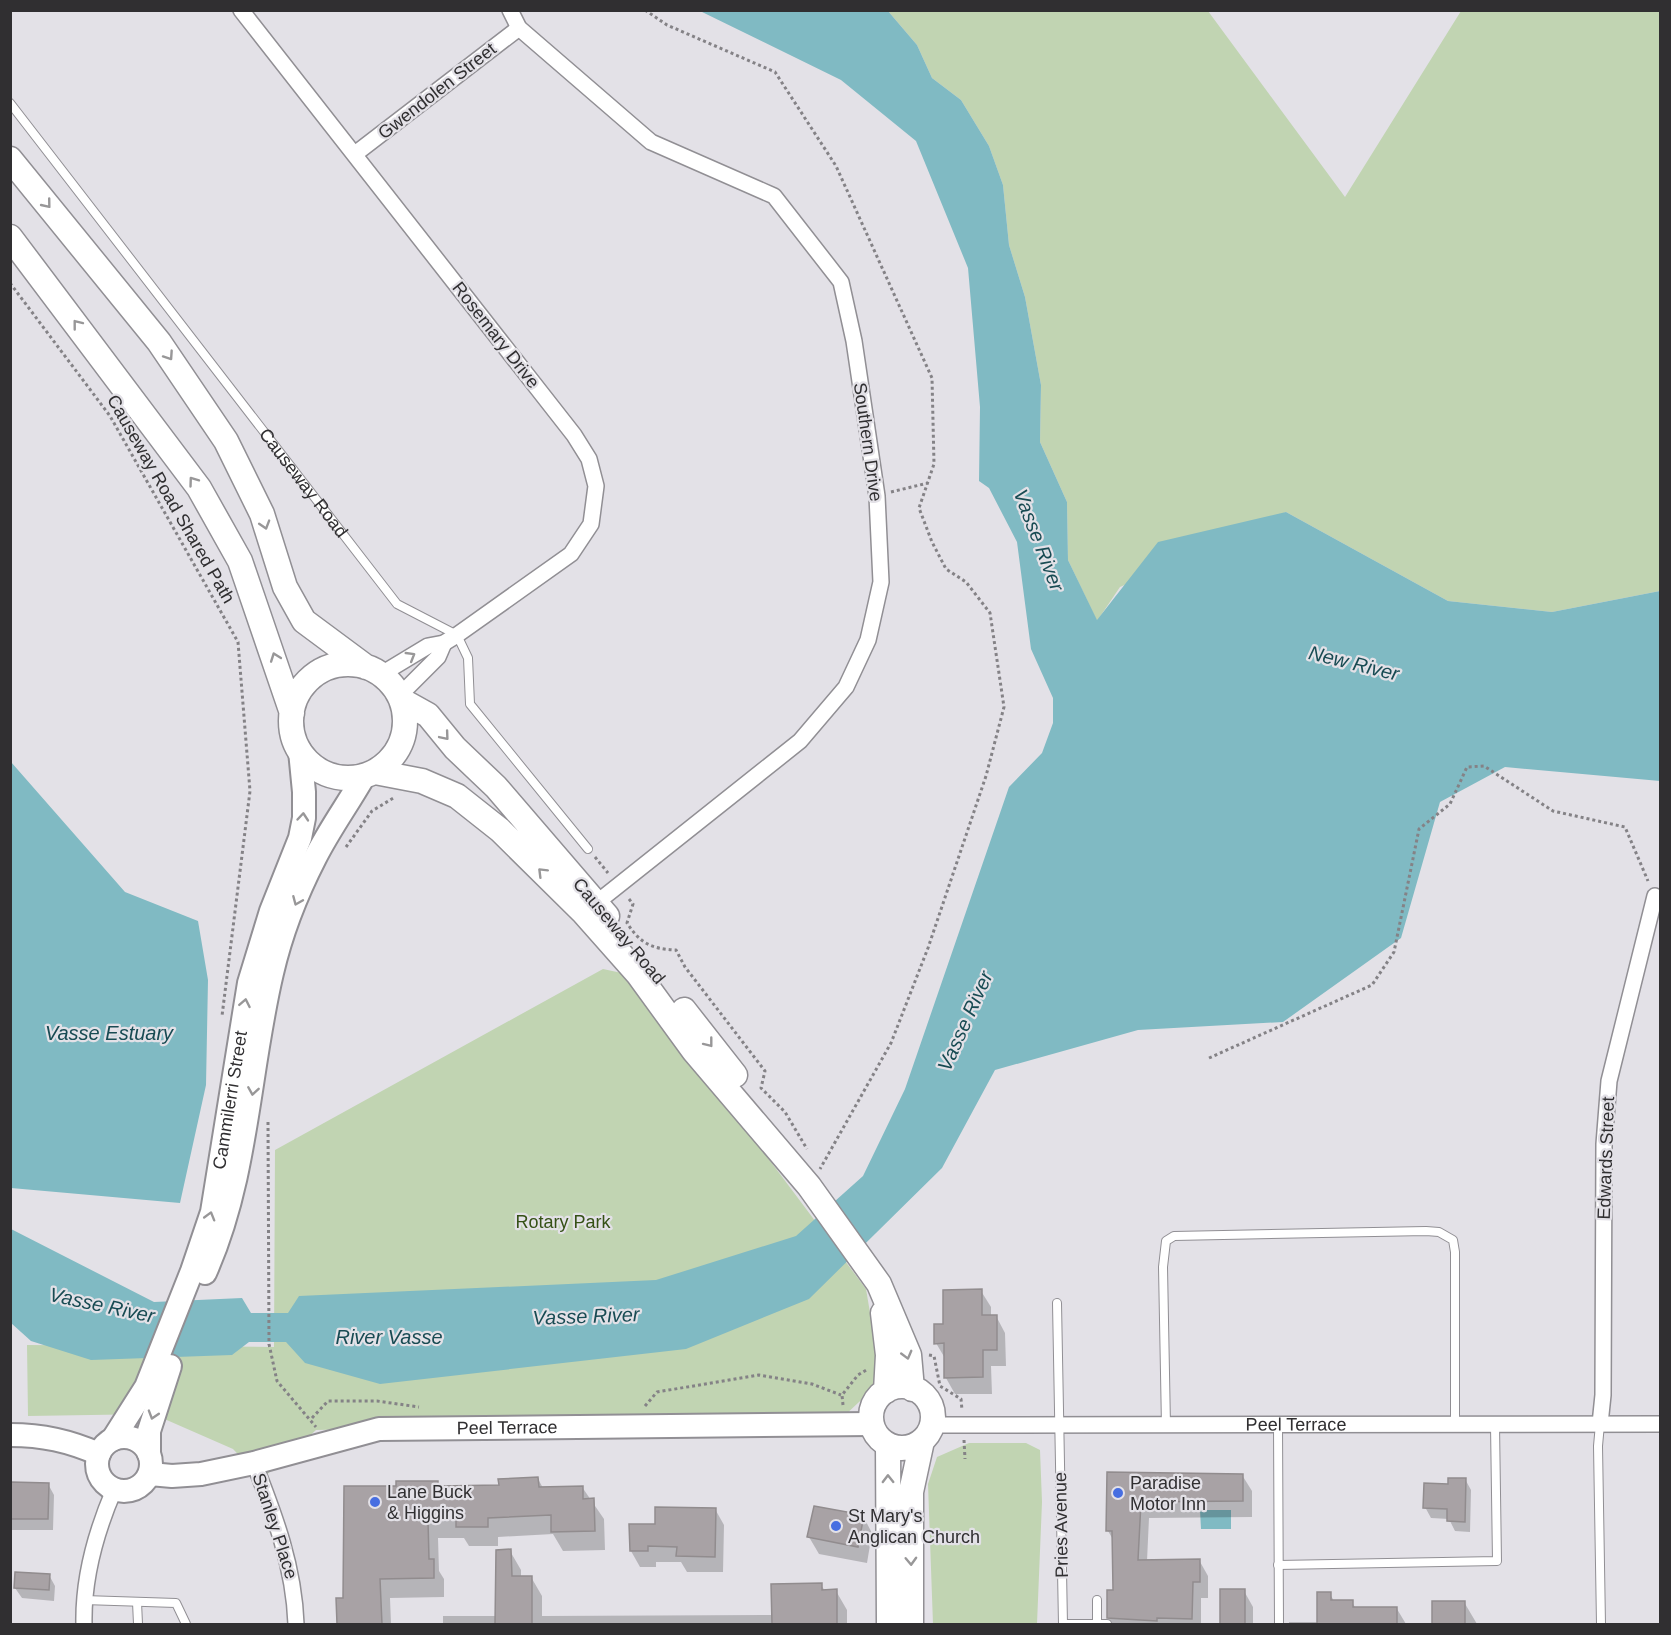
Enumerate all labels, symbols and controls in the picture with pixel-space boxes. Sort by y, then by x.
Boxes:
street label: Gwendolen Street [374,39,500,143]
one-way arrow [40,197,51,208]
street label: Rosemary Drive [448,278,544,392]
one-way arrow [73,320,84,331]
one-way arrow [162,350,173,361]
street label: Southern Drive [850,381,886,503]
street label: Causeway Road Shared Path [103,391,239,607]
street label: Causeway Road [255,424,352,541]
one-way arrow [189,476,200,487]
water label: Vasse River [1010,486,1069,595]
one-way arrow [258,519,270,530]
water label: New River [1307,641,1403,685]
one-way arrow [405,651,415,663]
one-way arrow [269,652,282,663]
one-way arrow [438,729,449,740]
one-way arrow [296,813,309,822]
one-way arrow [538,868,548,879]
street label: Causeway Road [569,874,669,988]
one-way arrow [292,895,304,906]
water label: Vasse River [933,966,997,1074]
one-way arrow [238,998,251,1008]
water label: Vasse Estuary [45,1022,174,1044]
street label: Cammilerri Street [209,1029,251,1171]
one-way arrow [702,1036,713,1047]
one-way arrow [247,1085,260,1095]
street label: Edwards Street [1594,1096,1618,1220]
one-way arrow [203,1211,216,1221]
park label: Rotary Park [515,1212,612,1232]
water label: Vasse River [47,1283,158,1327]
water label: Vasse River [532,1303,641,1329]
water label: River Vasse [335,1326,443,1348]
one-way arrow [900,1350,913,1360]
one-way arrow [148,1409,161,1420]
street label: Peel Terrace [1246,1414,1346,1435]
street label: Peel Terrace [457,1417,558,1438]
street label: Stanley Place [248,1471,302,1581]
street label: Pries Avenue [1050,1472,1072,1578]
place label: Paradise Motor Inn [1130,1473,1206,1514]
one-way arrow [882,1474,895,1483]
place label: Lane Buck & Higgins [387,1482,473,1523]
marker: Paradise Motor Inn [1111,1486,1125,1500]
marker: Lane Buck & Higgins [368,1495,382,1509]
place label: St Mary's Anglican Church [848,1506,980,1547]
marker: St Mary's Anglican Church [829,1519,843,1533]
one-way arrow [905,1556,918,1565]

